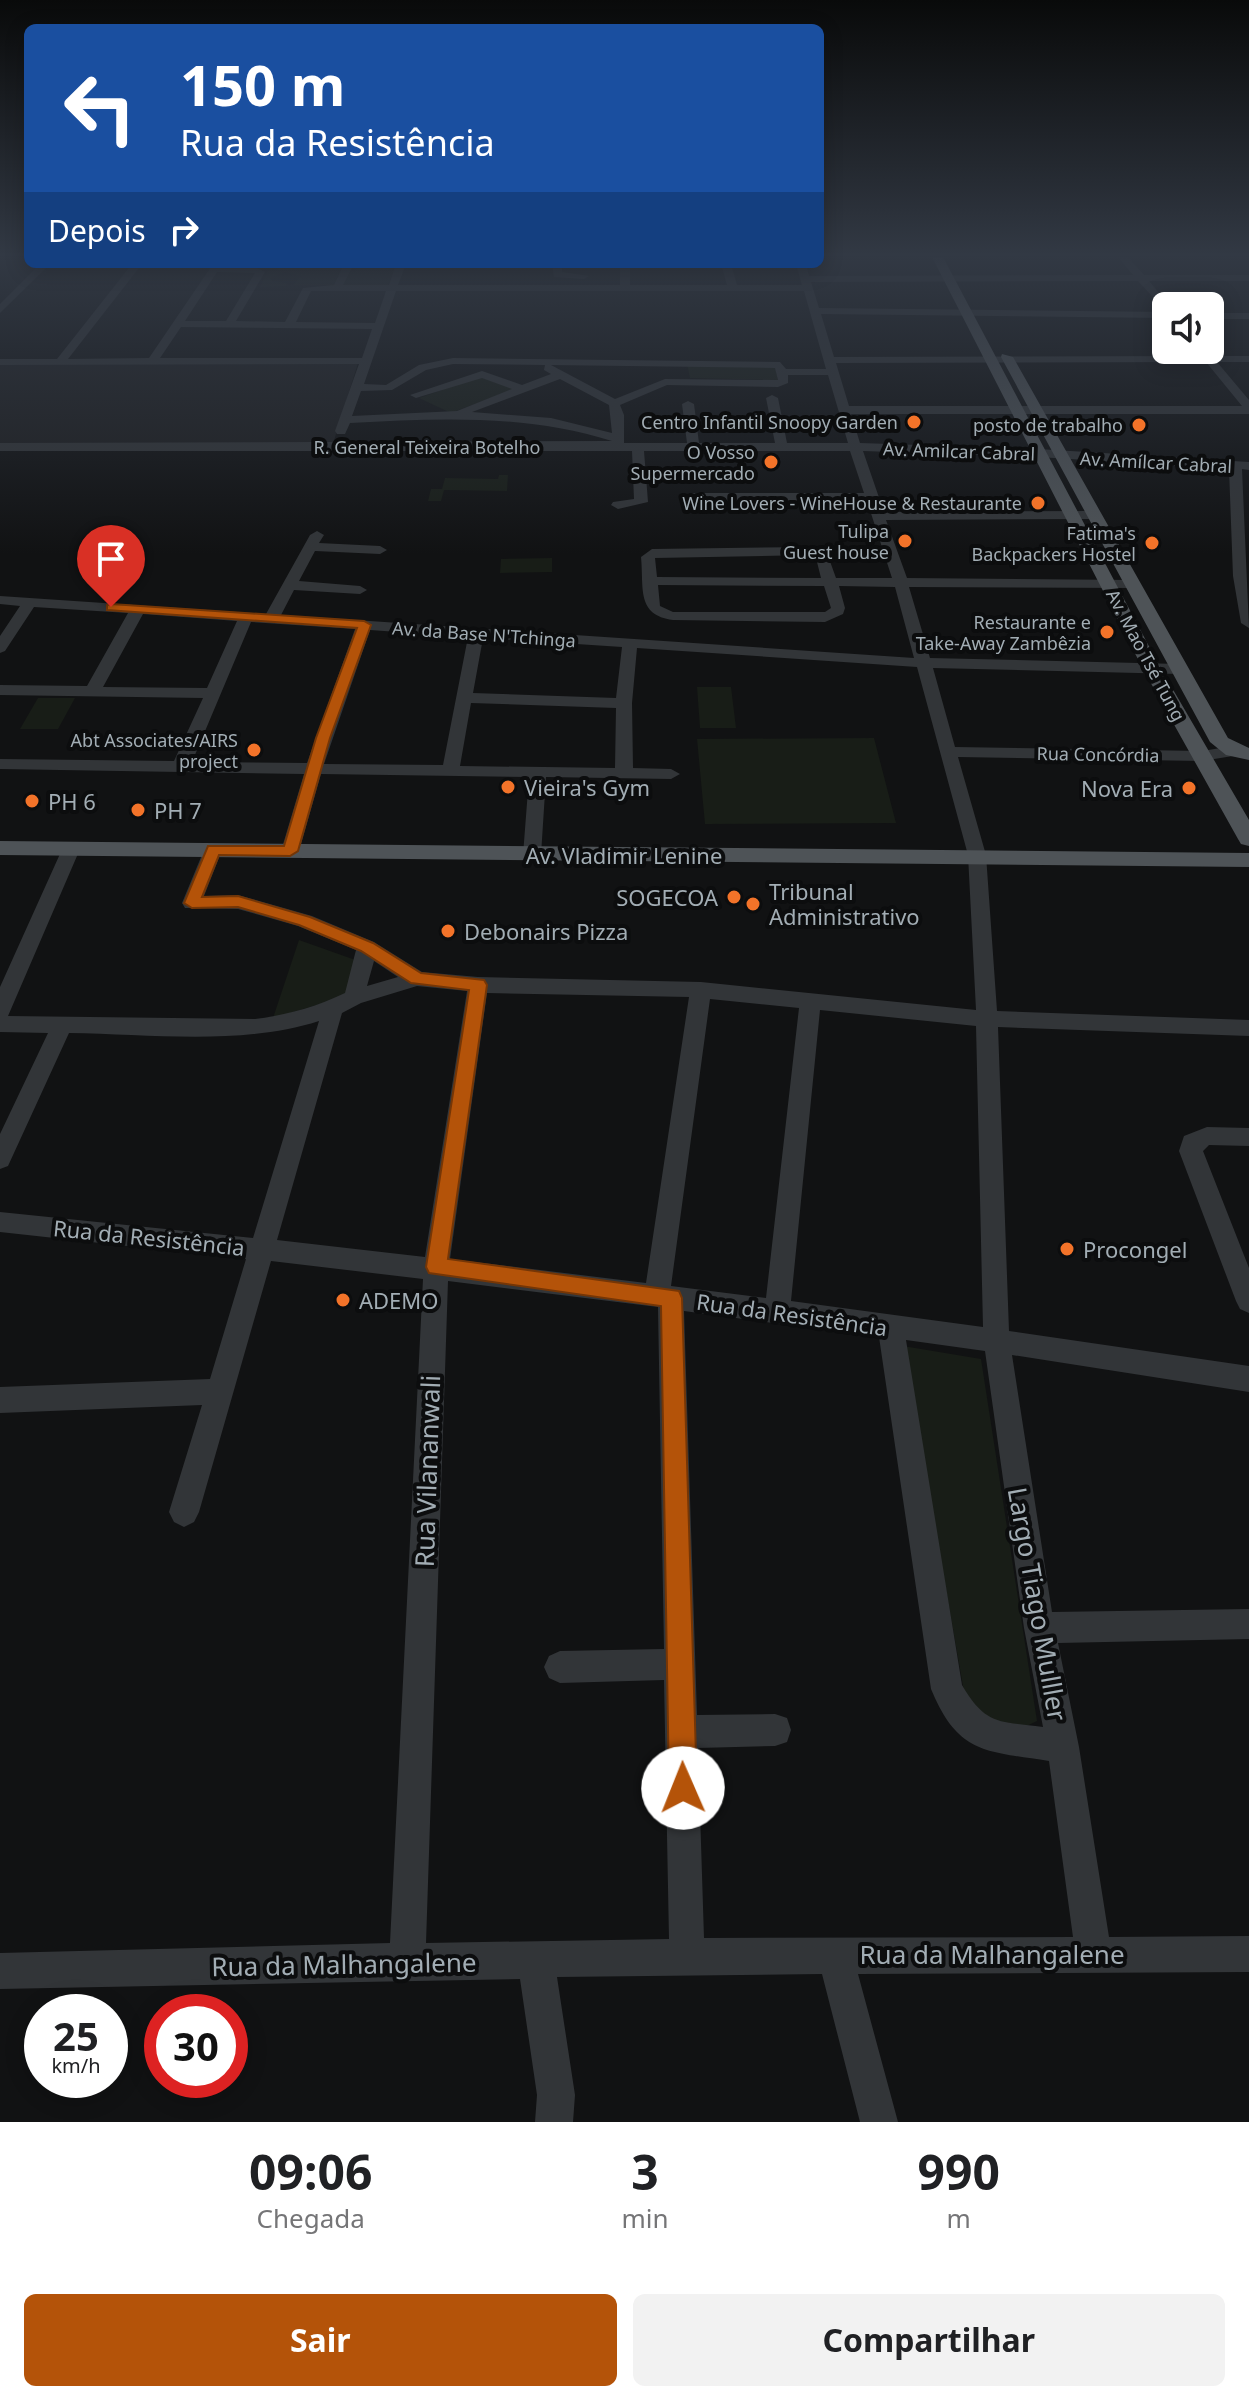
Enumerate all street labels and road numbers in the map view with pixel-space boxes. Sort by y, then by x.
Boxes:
street label: R. General Teixeira Botelho [314,435,540,459]
street label: Av. Amilcar Cabral [882,436,1036,466]
street label: Av. Amílcar Cabral [1079,446,1233,478]
street label: Av. Mao Tsé Tung [1101,585,1191,725]
street label: Av. da Base N'Tchinga [391,616,577,652]
street label: Rua Concórdia [1036,741,1160,767]
street label: Av. Vladimir Lenine [526,840,722,870]
street label: Rua da Resistência [52,1212,246,1262]
street label: Rua da Resistência [695,1286,889,1342]
street label: Rua Vilananwali [406,1374,448,1568]
street label: Largo Tiago Mulller [1000,1484,1076,1724]
street label: Rua da Malhangalene [859,1936,1125,1972]
street label: Rua da Malhangalene [211,1944,477,1984]

